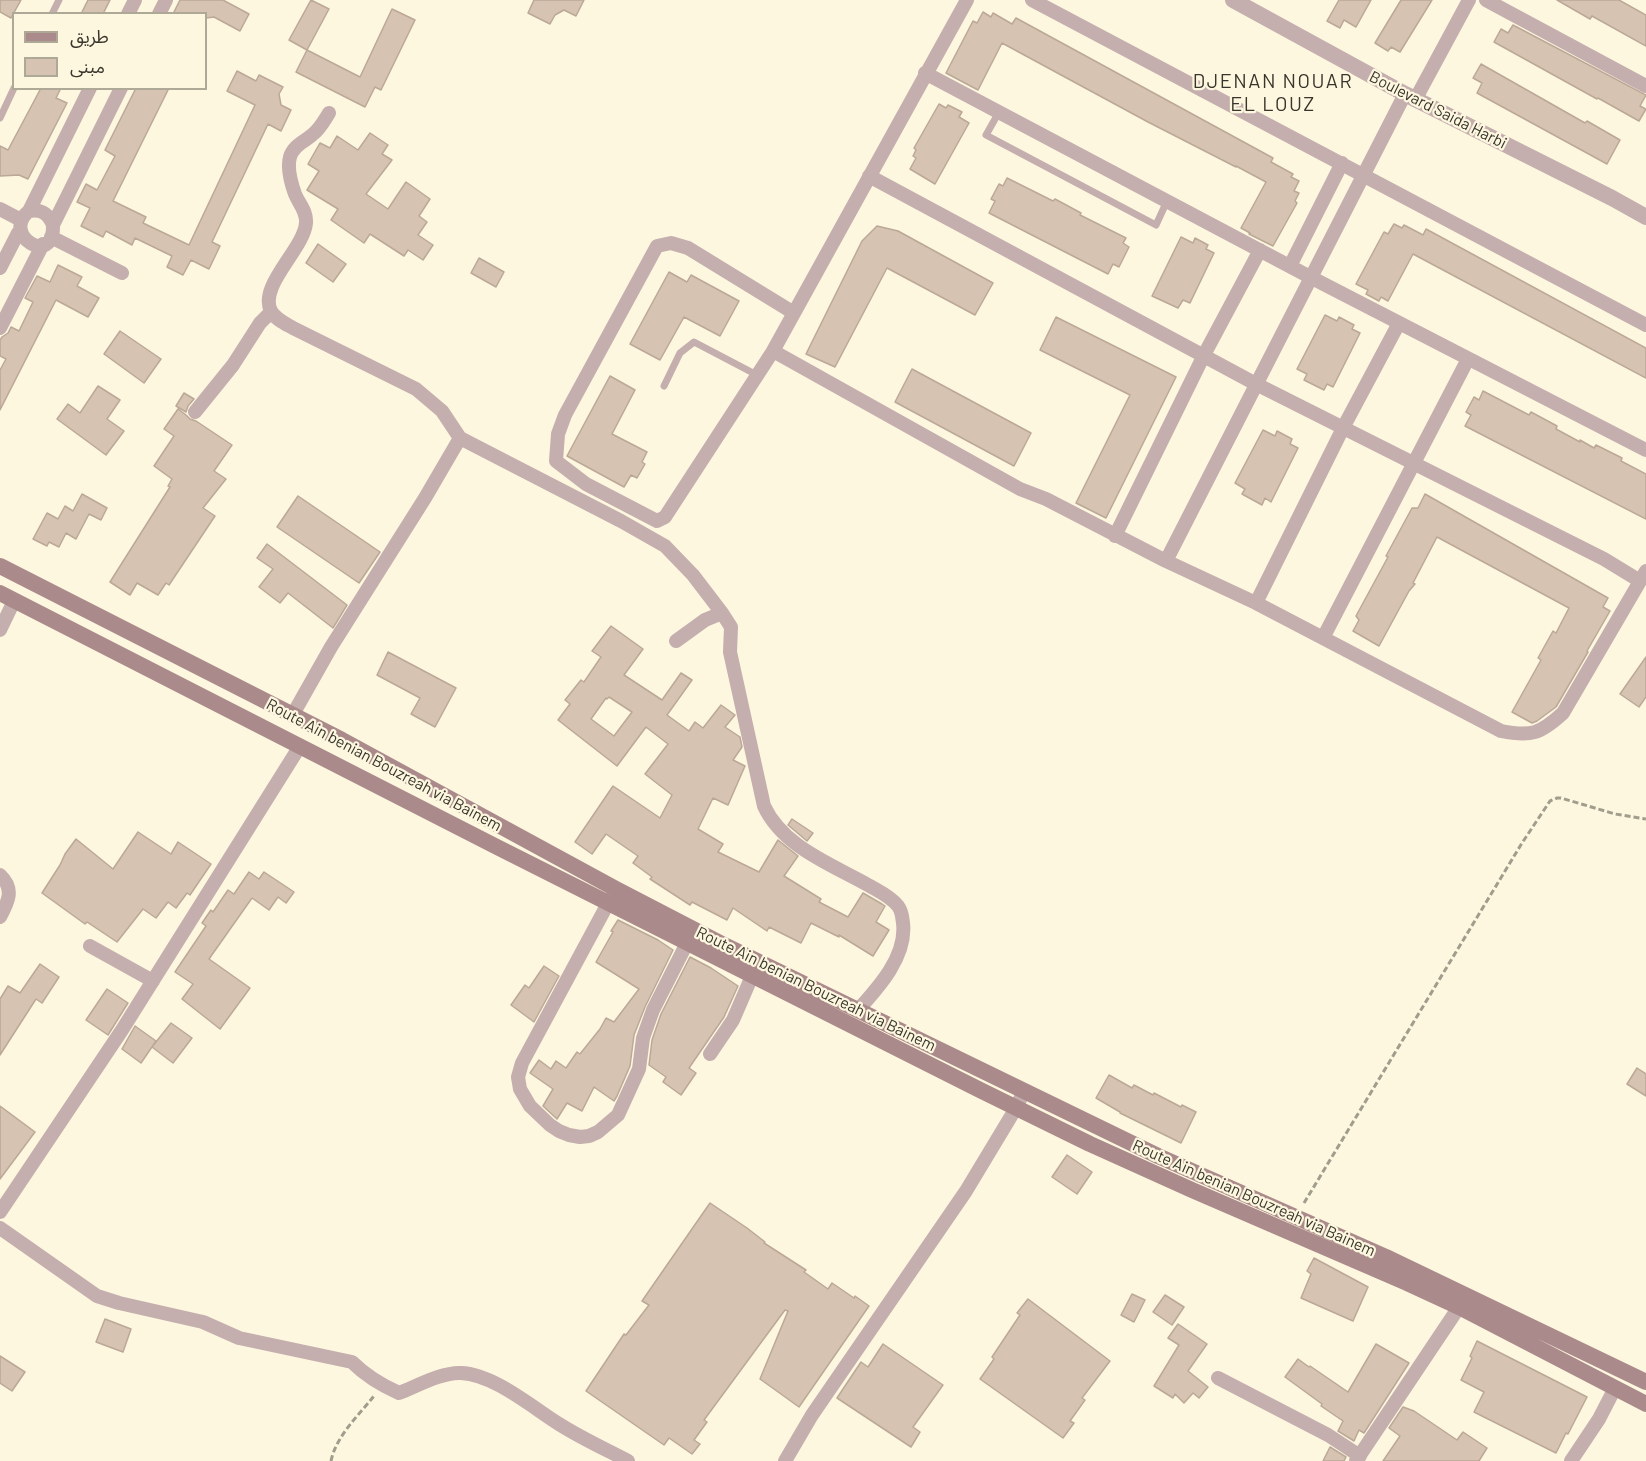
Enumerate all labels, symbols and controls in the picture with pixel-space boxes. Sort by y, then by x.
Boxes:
legend [12,12,207,90]
text: طريق [70,25,109,47]
text: مبنى [70,55,105,77]
street label: Boulevard Saida Harbi [1366,67,1510,153]
district label: DJENAN NOUAR EL LOUZ [1193,69,1353,116]
street label: Route Ain benian Bouzreah via Bainem [263,695,505,835]
street label: Route Ain benian Bouzreah via Bainem [693,923,939,1055]
street label: Route Ain benian Bouzreah via Bainem [1130,1136,1378,1260]

